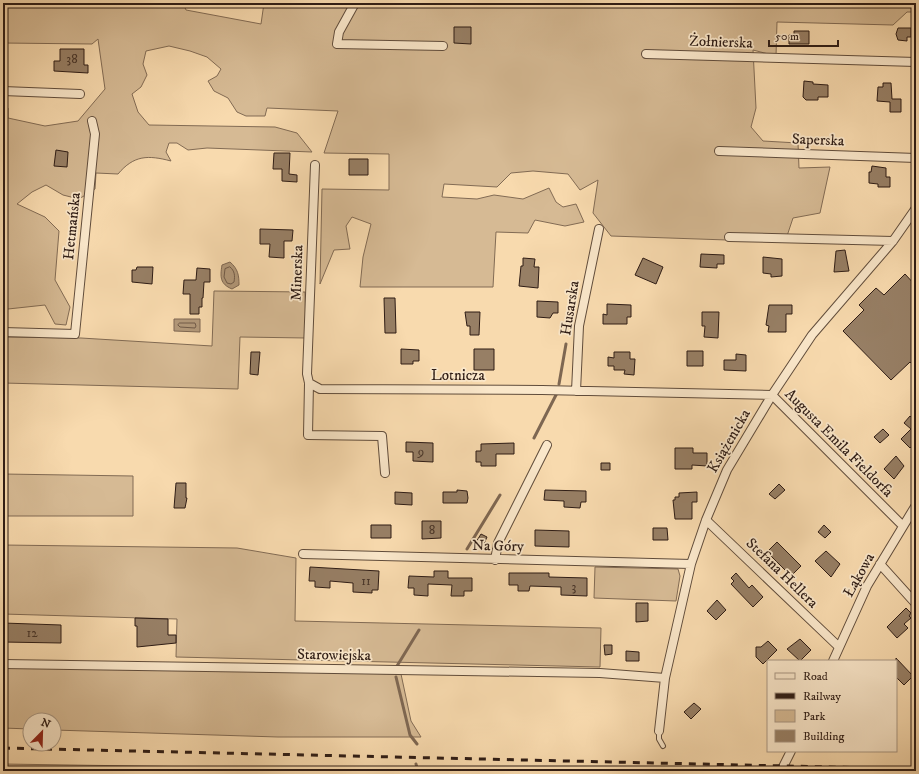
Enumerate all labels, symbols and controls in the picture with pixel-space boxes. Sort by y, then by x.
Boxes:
scale bar [769,22,838,48]
text: 50 m [775,29,799,44]
street label: Żołnierska [689,31,754,53]
house number: 38 [66,51,78,67]
street label: Saperska [791,130,845,150]
street label: Hetmańska [59,191,85,261]
street label: Minerska [287,244,307,301]
street label: Husarska [556,279,584,337]
street label: Lotnicza [431,366,486,385]
street label: Augusta Emila Fieldorfa [781,385,898,502]
street label: Książenicka [703,405,755,476]
house number: 9 [417,444,424,460]
house number: 8 [429,522,435,538]
street label: Stefana Hellera [742,534,823,613]
street label: Na Góry [472,536,525,556]
street label: Łąkowa [839,549,879,600]
house number: 11 [361,573,371,589]
house number: 3 [572,579,577,595]
house number: 12 [26,625,38,641]
street label: Starowiejska [297,645,372,665]
legend [767,660,897,752]
text: Road [803,669,828,684]
text: Railway [803,689,841,704]
text: Park [803,709,825,724]
north arrow [22,712,62,752]
text: N [39,716,52,732]
text: Building [803,729,844,744]

